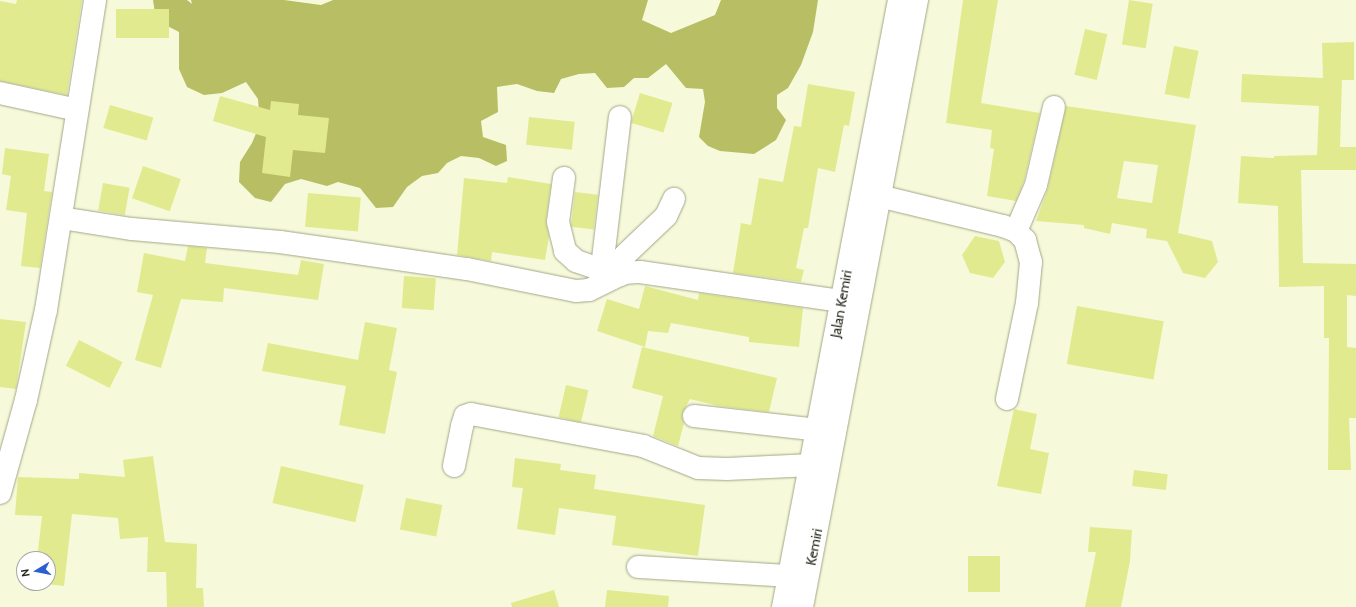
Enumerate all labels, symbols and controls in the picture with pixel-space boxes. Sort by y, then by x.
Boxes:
street label: Jalan Kemiri [827,269,855,339]
street label: Kemiri [802,527,826,567]
north arrow [16,551,56,591]
text: N [18,568,33,578]

